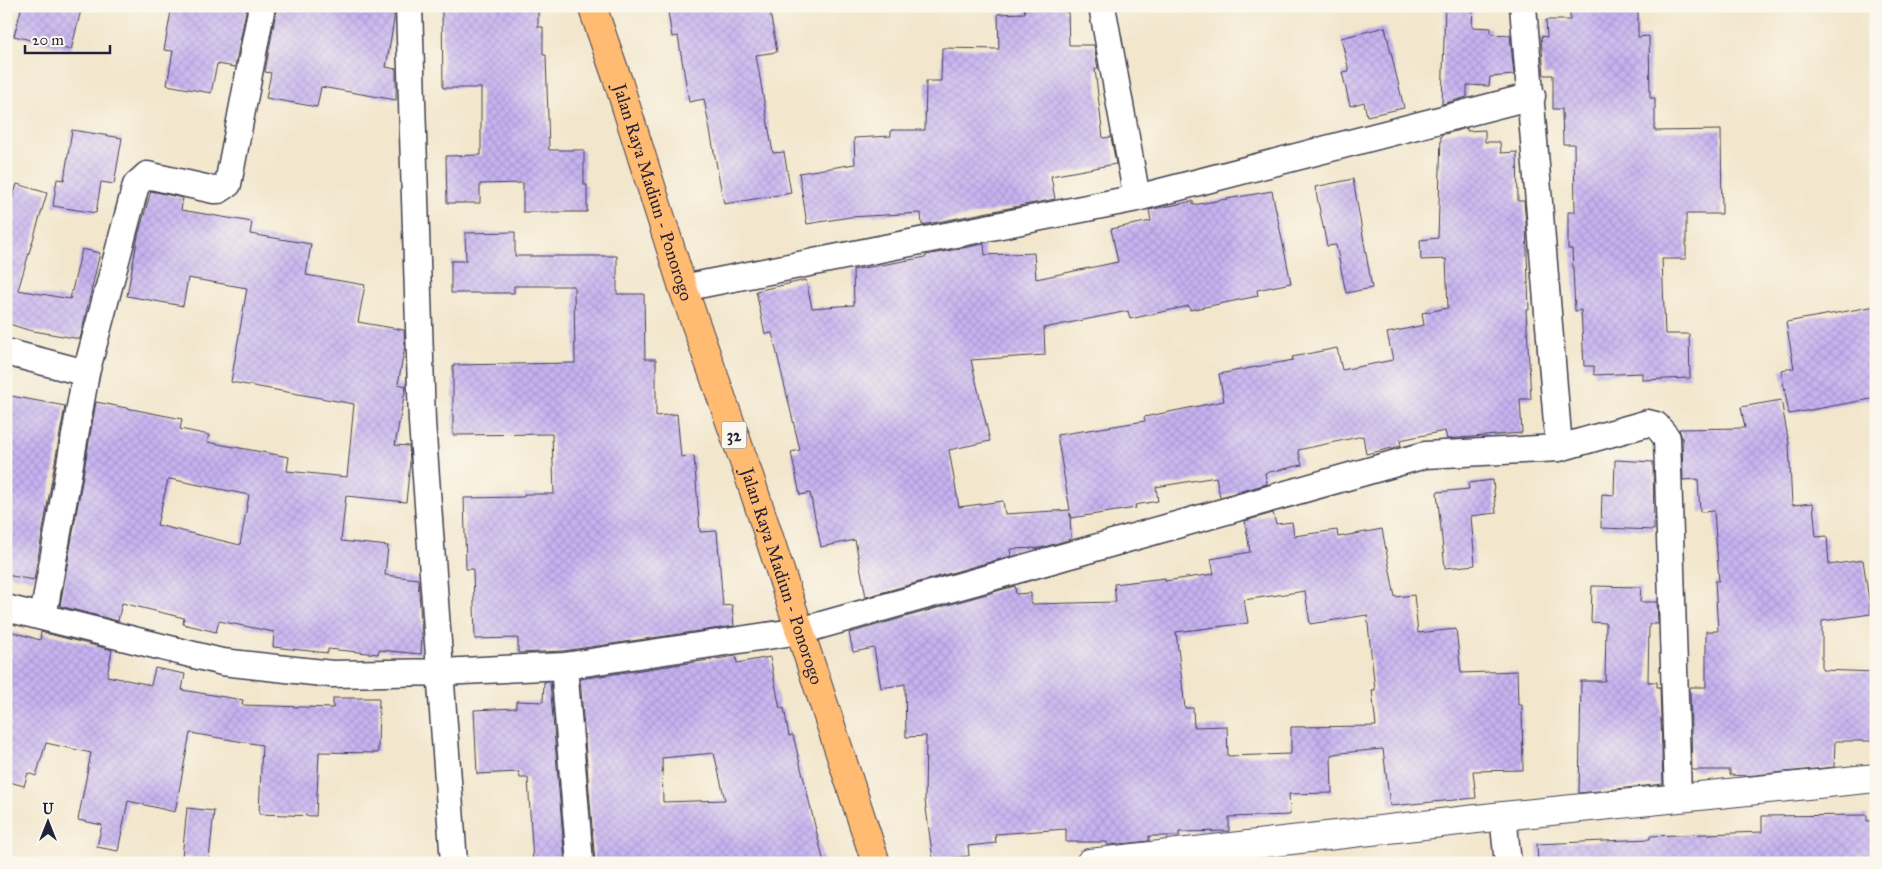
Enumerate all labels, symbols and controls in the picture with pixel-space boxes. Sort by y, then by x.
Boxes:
scale bar [25,22,110,54]
text: 20 m [32,31,64,49]
street label: Jalan Raya Madiun - Ponorogo [607,79,698,304]
road number: 32 [722,422,746,448]
street label: Jalan Raya Madiun - Ponorogo [734,463,828,687]
north arrow [22,796,72,846]
text: U [42,801,54,818]

